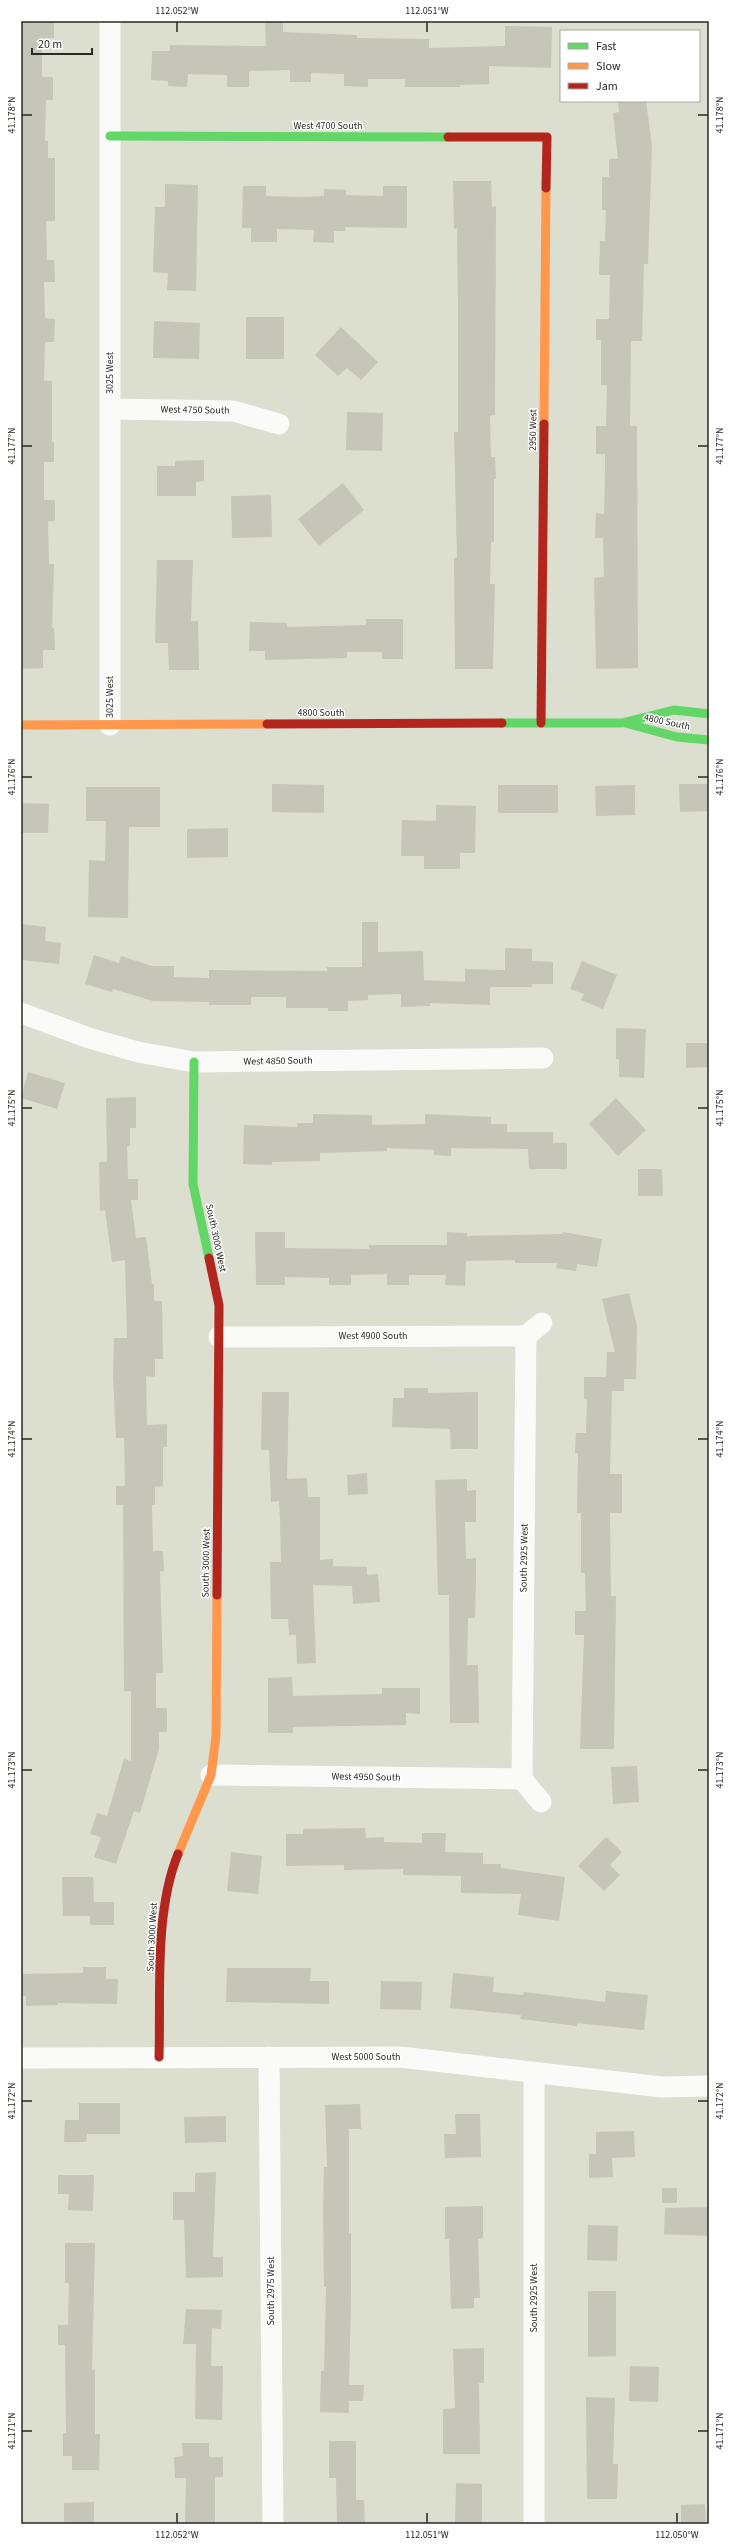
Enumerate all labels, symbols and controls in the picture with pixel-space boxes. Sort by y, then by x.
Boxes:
text: 112.052°W [155,4,199,18]
text: 112.051°W [405,4,449,18]
scale bar [32,30,92,56]
legend [560,30,700,102]
text: 20 m [38,36,62,53]
text: Fast [596,38,616,55]
text: Slow [596,58,621,75]
text: Jam [596,78,618,95]
text: 41.178°N [5,96,19,134]
text: 41.178°N [713,96,727,134]
street label: West 4700 South [293,119,363,133]
street label: 3025 West [103,351,117,394]
street label: West 4750 South [160,402,230,418]
street label: 2950 West [526,408,540,451]
text: 41.177°N [5,427,19,465]
text: 41.177°N [713,427,727,465]
street label: 3025 West [103,675,117,718]
street label: 4800 South [298,706,344,720]
street label: 4800 South [643,710,691,734]
text: 41.176°N [5,758,19,796]
text: 41.176°N [713,758,727,796]
street label: West 4850 South [243,1053,313,1069]
text: 41.175°N [5,1089,19,1127]
text: 41.175°N [713,1089,727,1127]
street label: South 3000 West [202,1203,230,1274]
street label: West 4900 South [338,1329,408,1343]
text: 41.174°N [5,1420,19,1458]
text: 41.174°N [713,1420,727,1458]
street label: South 2925 West [516,1523,532,1593]
street label: South 3000 West [198,1528,214,1598]
text: 41.173°N [5,1751,19,1789]
text: 41.173°N [713,1751,727,1789]
street label: West 4950 South [331,1769,401,1785]
street label: South 3000 West [143,1902,161,1972]
street label: West 5000 South [331,2050,401,2064]
text: 41.172°N [5,2082,19,2120]
text: 41.172°N [713,2082,727,2120]
street label: South 2975 West [264,2256,278,2326]
street label: South 2925 West [527,2263,541,2333]
text: 41.171°N [5,2412,19,2450]
text: 41.171°N [713,2412,727,2450]
text: 112.052°W [155,2528,199,2542]
text: 112.051°W [405,2528,449,2542]
text: 112.050°W [655,2528,699,2542]

